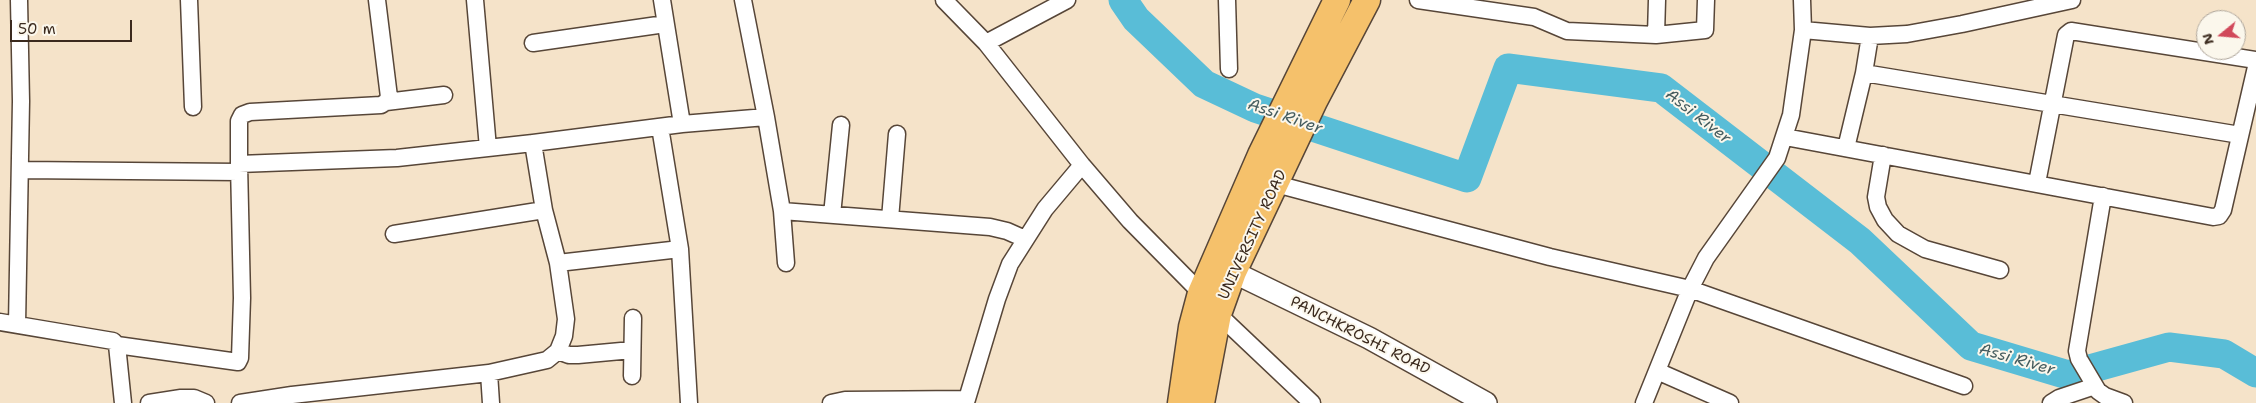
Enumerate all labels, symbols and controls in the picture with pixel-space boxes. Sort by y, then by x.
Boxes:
scale bar [12,10,135,42]
north arrow [2196,10,2246,60]
text: 50 m [18,19,56,39]
text: N [2197,31,2218,47]
water label: Assi River [1661,85,1735,149]
water label: Assi River [1245,95,1325,139]
street label: UNIVERSITY ROAD [1215,167,1291,303]
street label: PANCHKROSHI ROAD [1287,293,1433,379]
water label: Assi River [1977,340,2057,380]

